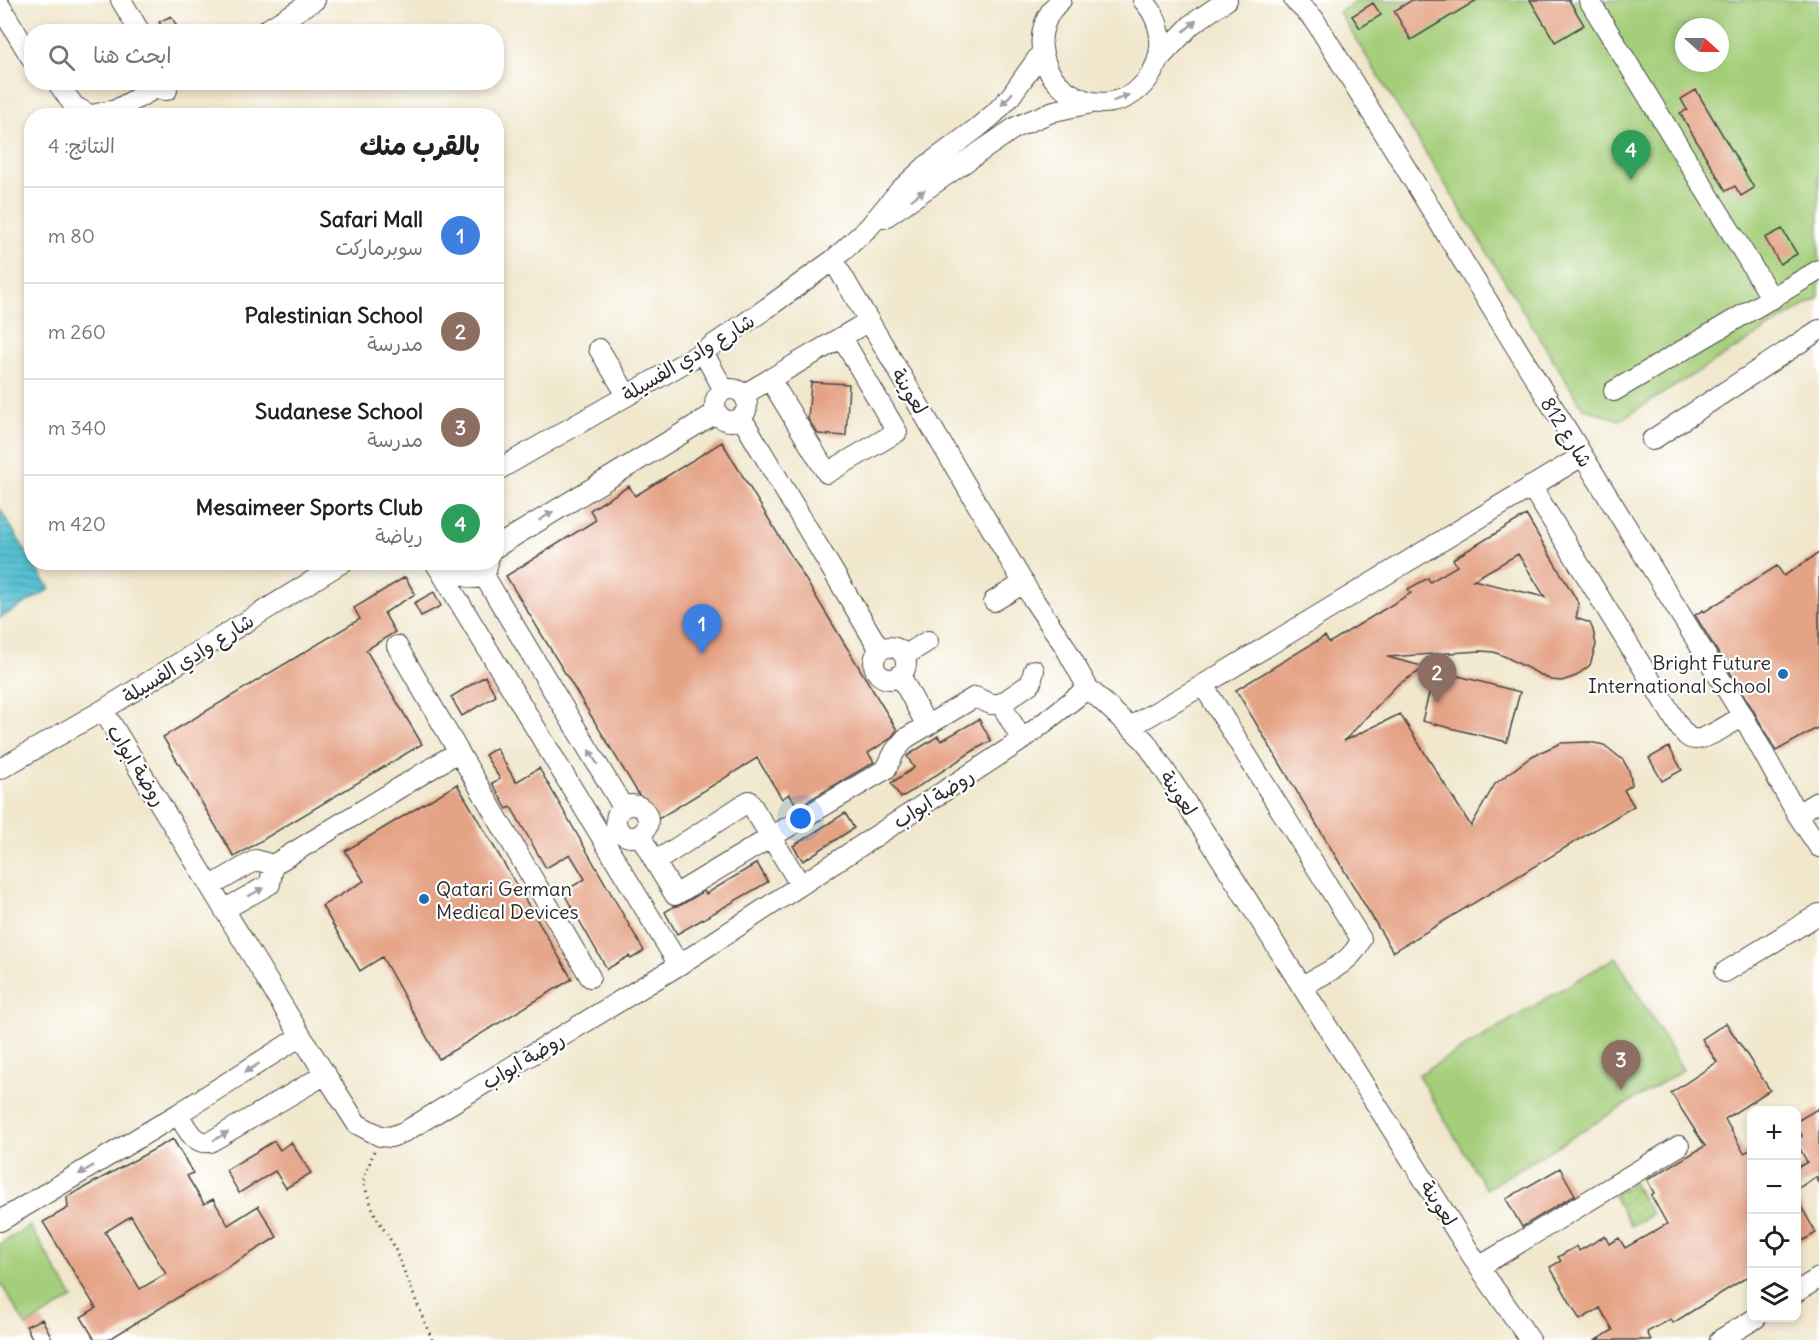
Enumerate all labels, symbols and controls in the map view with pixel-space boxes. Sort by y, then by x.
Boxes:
north arrow [1675,18,1729,72]
one-way arrow [1182,20,1197,33]
search box [24,24,504,90]
icon: search [45,41,78,74]
text: ابحث هنا [93,41,172,69]
one-way arrow [1000,92,1014,107]
one-way arrow [1113,93,1131,103]
text: بالقرب منك [360,129,480,162]
pin: 4 [1612,130,1650,180]
text: النتائج: 4 [48,133,115,158]
one-way arrow [910,190,925,202]
text: Safari Mall [320,205,423,233]
text: 80 m [48,223,95,248]
text: 1 [457,223,464,248]
text: سوبرماركت [335,235,423,260]
text: Palestinian School [245,301,423,329]
street label: شارع وادي الفسيلة [617,308,760,409]
text: 260 m [48,319,106,344]
text: 2 [455,319,466,344]
text: مدرسة [367,331,423,356]
street label: لعوينة [886,363,933,419]
street label: شارع 812 [1534,392,1598,473]
text: Sudanese School [255,397,423,425]
text: 340 m [48,415,106,440]
text: 3 [455,415,466,440]
text: مدرسة [367,427,423,452]
text: Mesaimeer Sports Club [196,493,423,521]
text: 420 m [48,511,106,536]
text: 4 [455,511,466,536]
one-way arrow [538,511,554,522]
text: رياضة [375,523,423,548]
pin: 1 [682,604,722,654]
street label: شارع وادي الفسيلة [118,608,260,711]
place label: Bright Future International School [1588,650,1771,698]
pin: 2 [1418,654,1456,703]
marker: Bright Future International School [1776,667,1790,681]
street label: روضة ابواب [102,719,172,811]
one-way arrow [587,749,598,765]
street label: روضة ابواب [888,763,978,833]
street label: لعوينة [1154,766,1203,821]
your location [786,804,815,833]
place label: Qatari German Medical Devices [436,876,579,924]
one-way arrow [248,887,265,897]
marker: Qatari German Medical Devices [417,892,431,906]
street label: روضة ابواب [477,1026,569,1094]
pin: 3 [1602,1040,1640,1090]
one-way arrow [244,1063,260,1074]
map controls [1747,1106,1801,1322]
button: + [1747,1106,1801,1160]
one-way arrow [213,1130,229,1141]
button: − [1747,1160,1801,1214]
one-way arrow [78,1164,94,1175]
street label: لعوينة [1414,1175,1463,1231]
button: locate [1747,1214,1801,1268]
button: layers [1747,1268,1801,1322]

